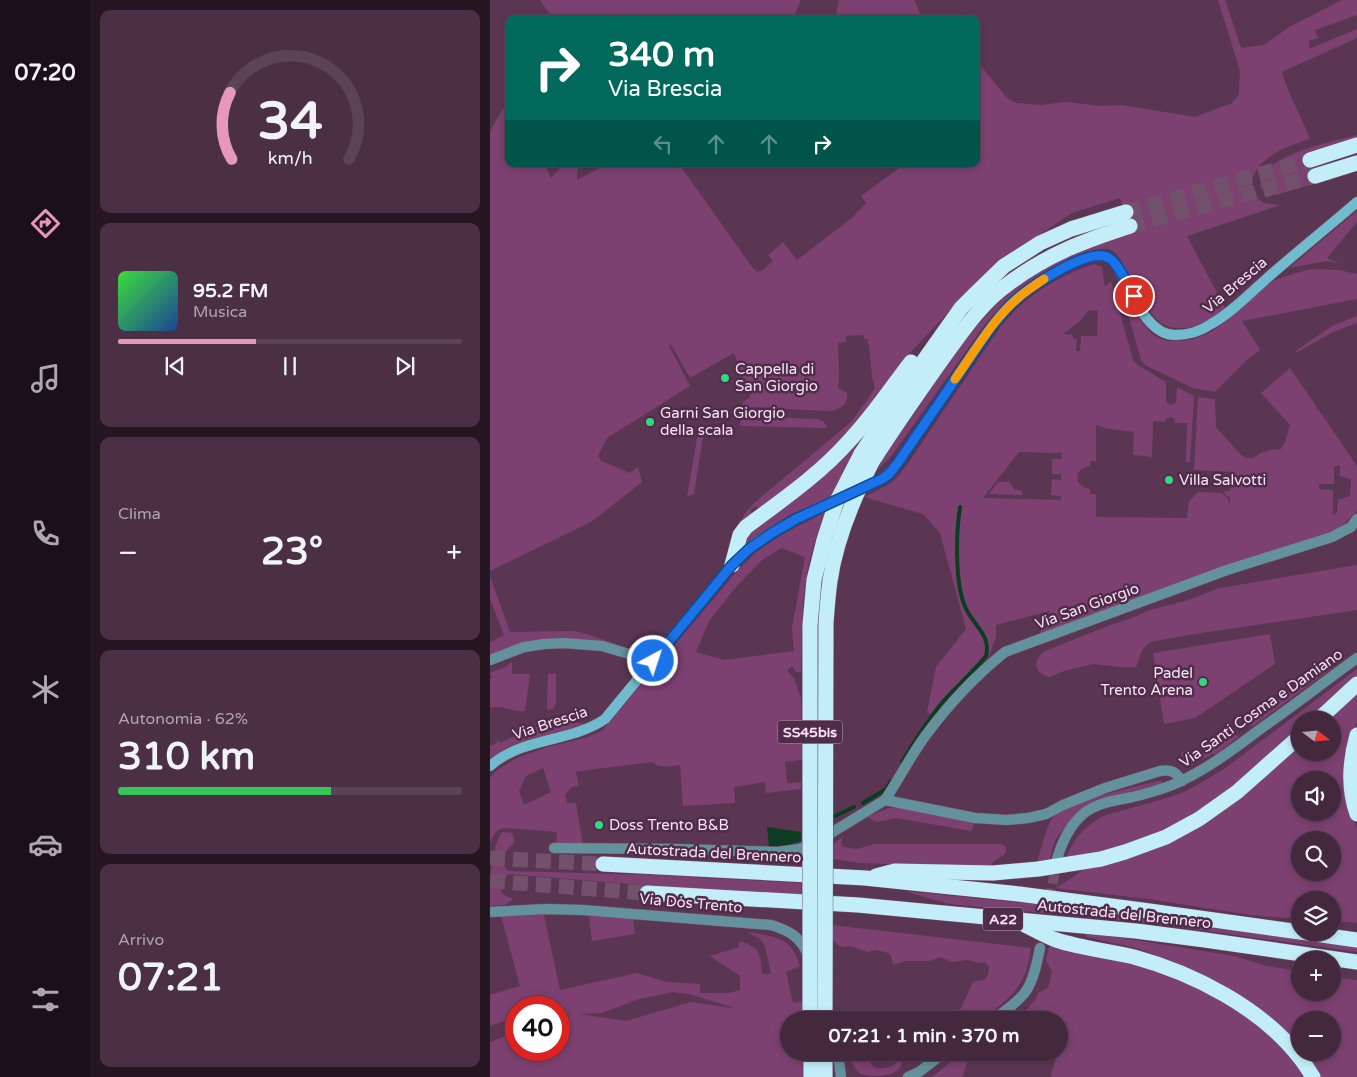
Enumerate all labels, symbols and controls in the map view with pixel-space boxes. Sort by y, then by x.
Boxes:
text: 340 m [608,34,715,76]
icon: right [525,35,590,100]
text: 07:20 [15,60,75,86]
text: Via Brescia [608,76,722,102]
text: 34 [257,90,323,153]
icon: left [649,130,677,158]
icon: ahead [702,130,730,158]
icon: ahead [755,130,783,158]
icon: right [808,130,836,158]
text: km/h [268,148,312,169]
icon: directions [28,206,63,241]
street label: Via Brescia [1199,253,1271,317]
pin [1113,275,1155,317]
text: 95.2 FM [193,280,268,302]
icon: arrive [1120,282,1148,310]
text: Musica [193,302,247,322]
icon: previous [161,352,189,380]
icon: pause [276,352,304,380]
icon: next [391,352,419,380]
place label: Cappella di San Giorgio [735,360,818,395]
icon: music [28,361,63,396]
marker: Cappella di San Giorgio [719,372,731,384]
place label: Garni San Giorgio della scala [660,404,785,439]
marker: Garni San Giorgio della scala [644,416,656,428]
place label: Villa Salvotti [1179,471,1266,489]
marker: Villa Salvotti [1163,474,1175,486]
text: Clima [118,504,161,524]
icon: phone [28,516,63,551]
text: 23° [261,529,323,575]
text: − [118,536,138,570]
text: + [446,536,462,570]
street label: Via San Giorgio [1033,579,1141,633]
position arrow [626,634,678,686]
street label: Via Santi Cosma e Damiano [1176,645,1346,771]
place label: Padel Trento Arena [1100,664,1193,699]
icon: climate [28,672,63,707]
marker: Padel Trento Arena [1197,676,1209,688]
street label: Via Brescia [510,702,590,744]
text: Autonomia · 62% [118,709,248,729]
north arrow [1291,711,1341,761]
map controls [1291,711,1341,1061]
road number: SS45bis [778,720,842,744]
text: 310 km [118,734,255,780]
button: sound [1291,771,1341,821]
place label: Doss Trento B&B [609,816,729,834]
marker: Doss Trento B&B [593,819,605,831]
icon: car [28,827,63,862]
button: search [1291,831,1341,881]
street label: Autostrada del Brennero [626,839,802,867]
street label: Via Dòs Trento [639,890,743,916]
button: layers [1291,891,1341,941]
street label: Autostrada del Brennero [1036,896,1212,932]
road number: A22 [983,908,1023,931]
text: Arrivo [118,930,164,950]
button: + [1291,951,1341,1001]
text: 07:21 [118,955,223,1001]
icon: filters [28,982,63,1017]
speed limit sign: 40 [505,996,570,1061]
button: − [1291,1011,1341,1061]
text: 07:21 · 1 min · 370 m [828,1025,1020,1047]

